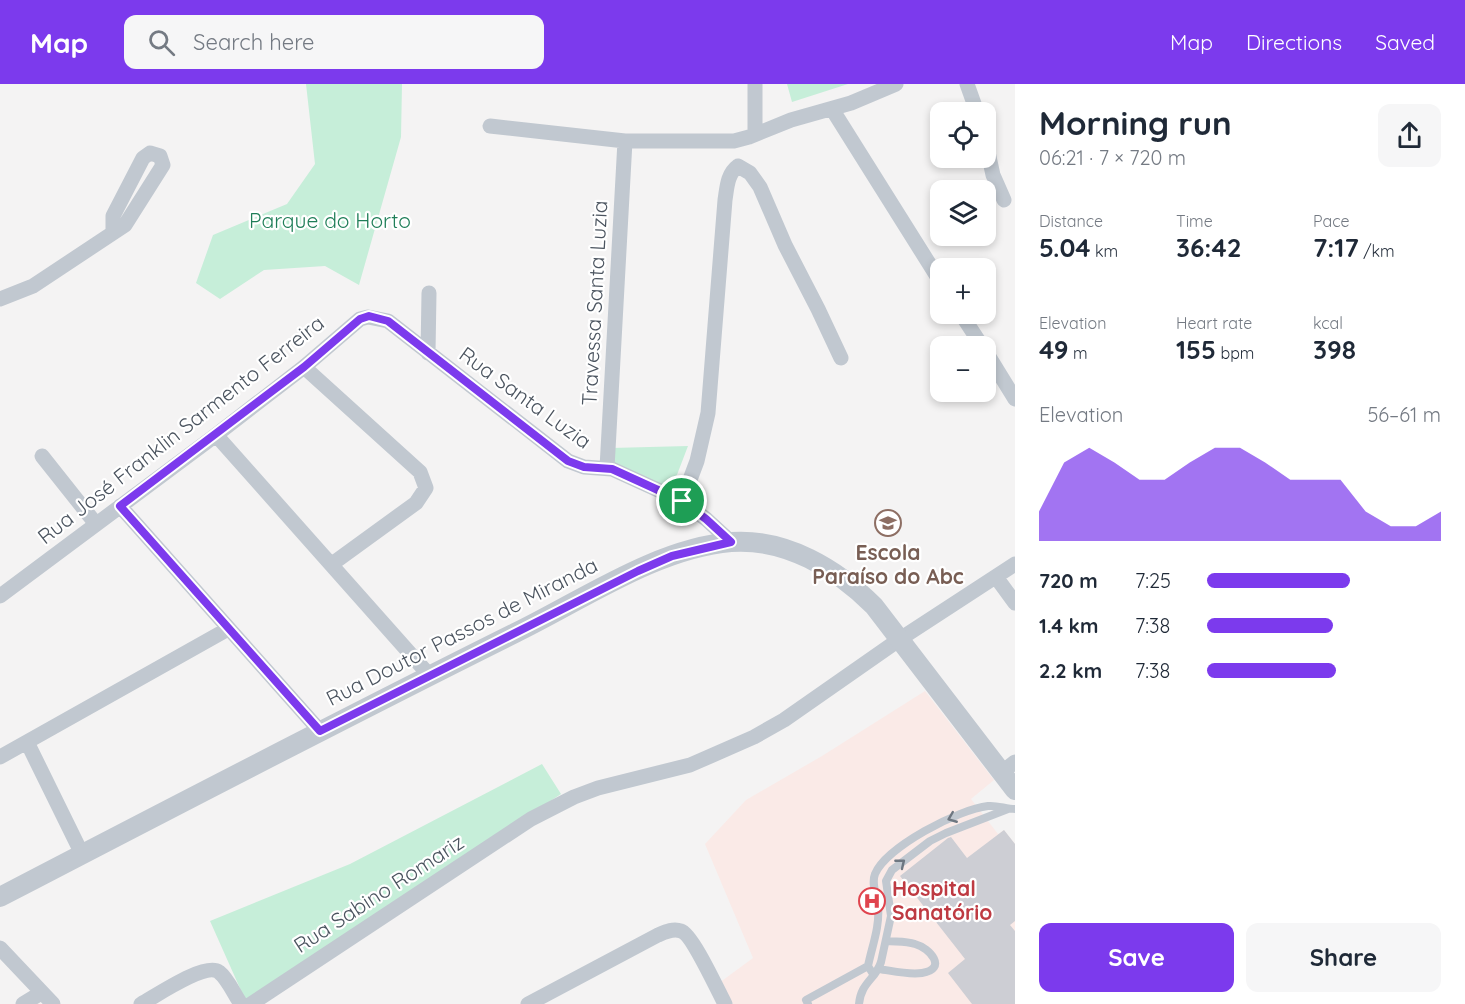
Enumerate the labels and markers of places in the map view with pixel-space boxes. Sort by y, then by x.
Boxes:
pin [656,475,707,526]
school or university icon: Escola Paraíso do Abc [873,508,903,538]
place label: Escola Paraíso do Abc [812,539,964,589]
place label: Hospital Sanatório [892,875,992,925]
hospital icon: Hospital Sanatório [857,886,887,916]

